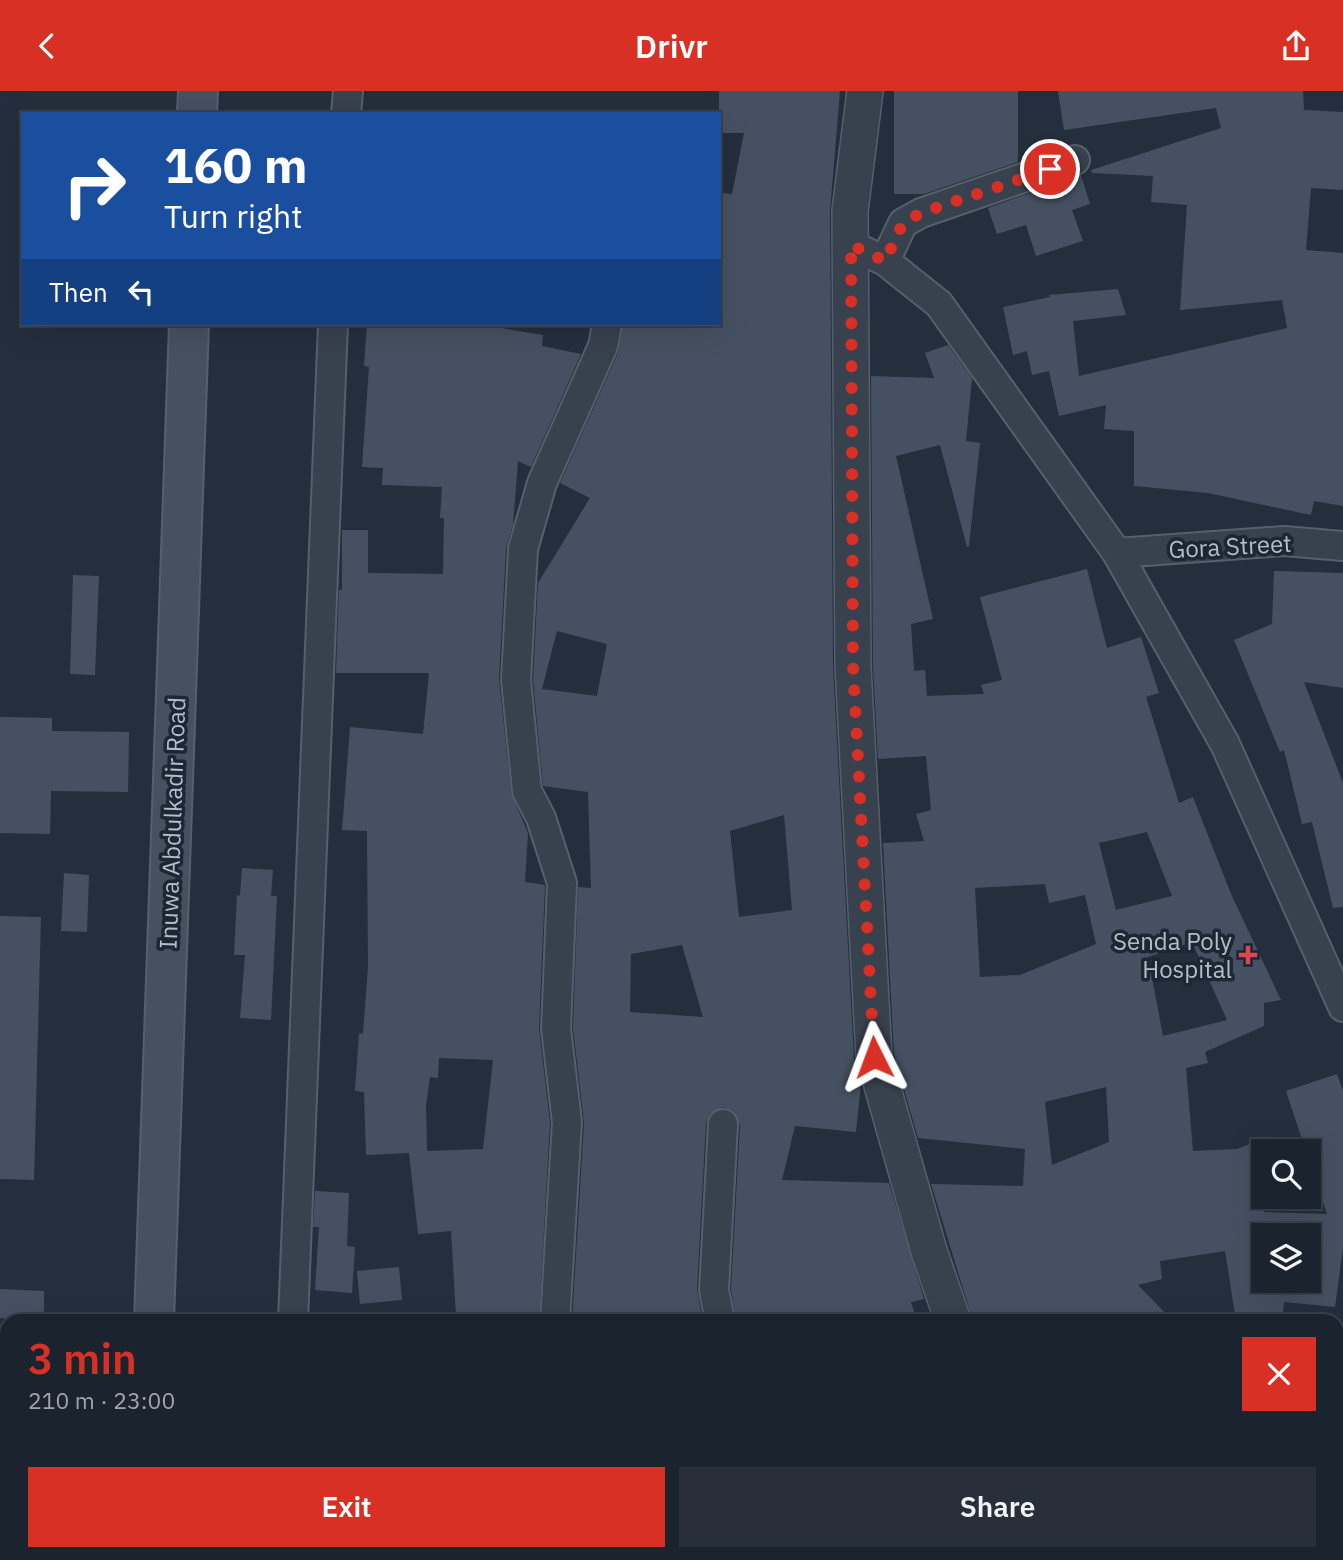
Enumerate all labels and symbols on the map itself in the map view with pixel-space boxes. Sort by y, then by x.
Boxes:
pin [1020,139,1080,199]
street label: Gora Street [1168,527,1292,565]
street label: Inuwa Abdulkadir Road [152,697,192,949]
place label: Senda Poly Hospital [1113,925,1232,985]
marker: Senda Poly Hospital [1238,945,1258,965]
position arrow [837,1020,911,1094]

